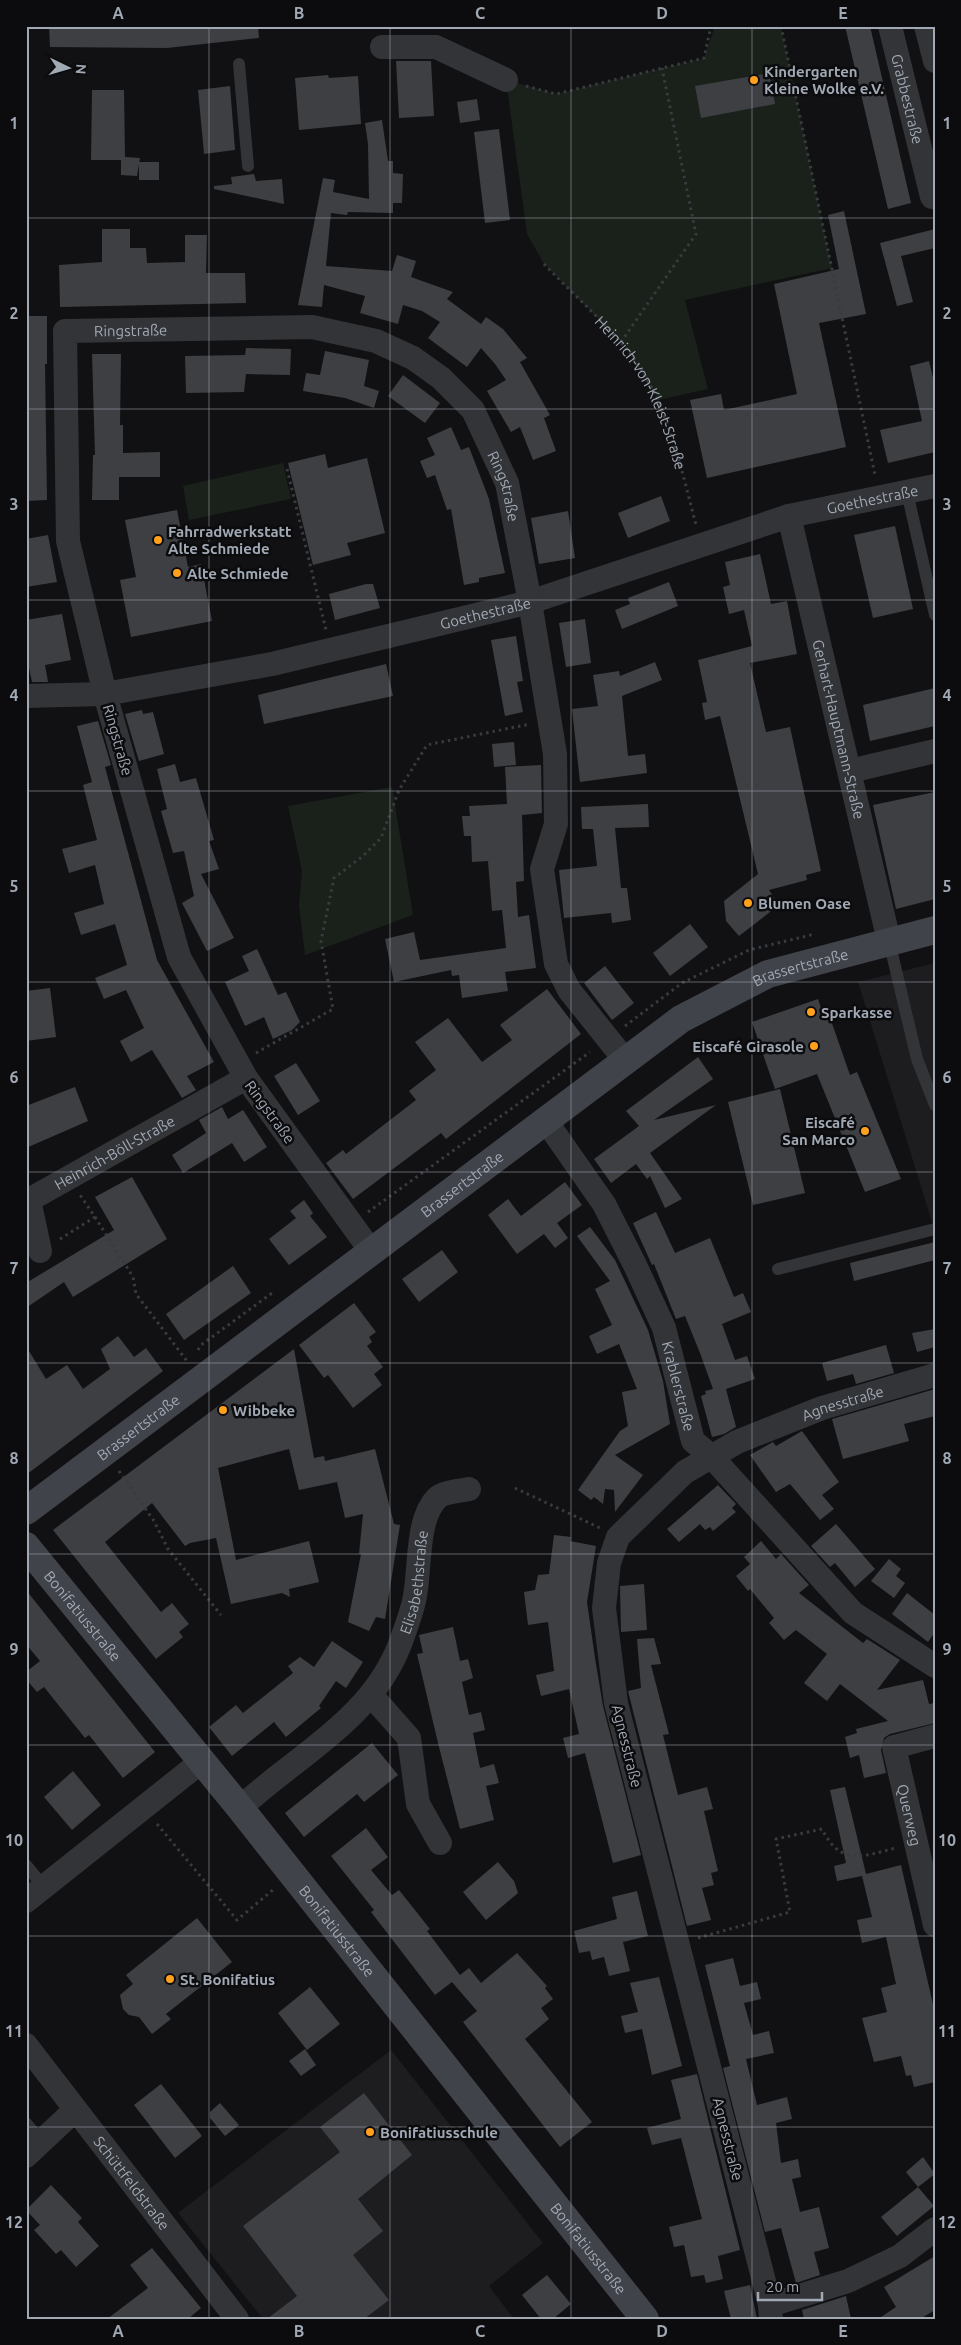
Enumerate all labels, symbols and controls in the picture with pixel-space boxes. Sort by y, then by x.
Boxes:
text: A [112,4,124,22]
text: B [294,4,304,22]
text: C [475,4,485,22]
text: D [656,4,668,22]
text: E [838,4,848,22]
north arrow [42,42,92,92]
street label: Grabbestraße [889,52,927,146]
text: N [73,63,89,75]
place label: Kindergarten Kleine Wolke e.V. [764,63,884,97]
marker: Kindergarten Kleine Wolke e.V. [748,74,760,86]
text: 1 [9,114,19,132]
text: 1 [942,114,952,132]
text: 2 [9,304,19,322]
text: 2 [942,304,952,322]
street label: Heinrich-von-Kleist-Straße [592,312,690,471]
street label: Ringstraße [94,321,167,339]
street label: Ringstraße [485,448,523,523]
street label: Goethestraße [825,481,920,517]
text: 3 [9,495,19,513]
text: 3 [942,495,952,513]
place label: Fahrradwerkstatt Alte Schmiede [168,523,292,557]
marker: Fahrradwerkstatt Alte Schmiede [152,534,164,546]
place label: Alte Schmiede [187,565,289,582]
marker: Alte Schmiede [171,567,183,579]
street label: Goethestraße [438,594,532,632]
street label: Gerhart-Hauptmann-Straße [810,638,868,821]
text: 4 [9,686,19,704]
text: 4 [942,686,952,704]
street label: Ringstraße [100,702,136,778]
text: 5 [9,877,19,895]
text: 5 [942,877,952,895]
place label: Blumen Oase [758,895,851,912]
marker: Blumen Oase [742,897,754,909]
street label: Brassertstraße [749,945,850,989]
place label: Sparkasse [821,1004,892,1021]
marker: Sparkasse [805,1006,817,1018]
place label: Eiscafé Girasole [692,1038,804,1055]
marker: Eiscafé Girasole [808,1040,820,1052]
text: 6 [9,1068,19,1086]
text: 6 [942,1068,952,1086]
street label: Ringstraße [242,1077,298,1147]
street label: Heinrich-Böll-Straße [51,1112,177,1193]
place label: Eiscafé San Marco [782,1114,855,1148]
marker: Eiscafé San Marco [859,1125,871,1137]
street label: Brassertstraße [417,1147,506,1220]
text: 7 [9,1259,19,1277]
text: 7 [942,1259,952,1277]
street label: Krablerstraße [659,1339,699,1433]
street label: Agnesstraße [799,1382,885,1424]
street label: Brassertstraße [93,1390,183,1463]
place label: Wibbeke [233,1402,295,1419]
marker: Wibbeke [217,1404,229,1416]
text: 8 [9,1449,19,1467]
text: 8 [942,1449,952,1467]
street label: Elisabethstraße [396,1529,431,1636]
street label: Bonifatiusstraße [41,1567,125,1664]
text: 9 [9,1640,19,1658]
text: 9 [942,1640,952,1658]
street label: Agnesstraße [608,1703,646,1789]
street label: Querweg [894,1782,925,1847]
text: 10 [5,1831,23,1849]
text: 10 [938,1831,956,1849]
street label: Bonifatiusstraße [296,1882,379,1980]
place label: St. Bonifatius [180,1971,275,1988]
marker: St. Bonifatius [164,1973,176,1985]
text: 11 [5,2022,23,2040]
text: 11 [938,2022,956,2040]
street label: Agnesstraße [709,2096,747,2182]
place label: Bonifatiusschule [380,2124,498,2141]
marker: Bonifatiusschule [364,2126,376,2138]
street label: Schüttfeldstraße [91,2133,174,2233]
street label: Bonifatiusstraße [548,2199,630,2297]
text: 12 [5,2213,23,2231]
text: 12 [938,2213,956,2231]
scale bar [758,2270,822,2302]
text: 20 m [766,2278,799,2295]
text: A [112,2322,124,2340]
text: B [294,2322,304,2340]
text: C [475,2322,485,2340]
text: D [656,2322,668,2340]
text: E [838,2322,848,2340]

